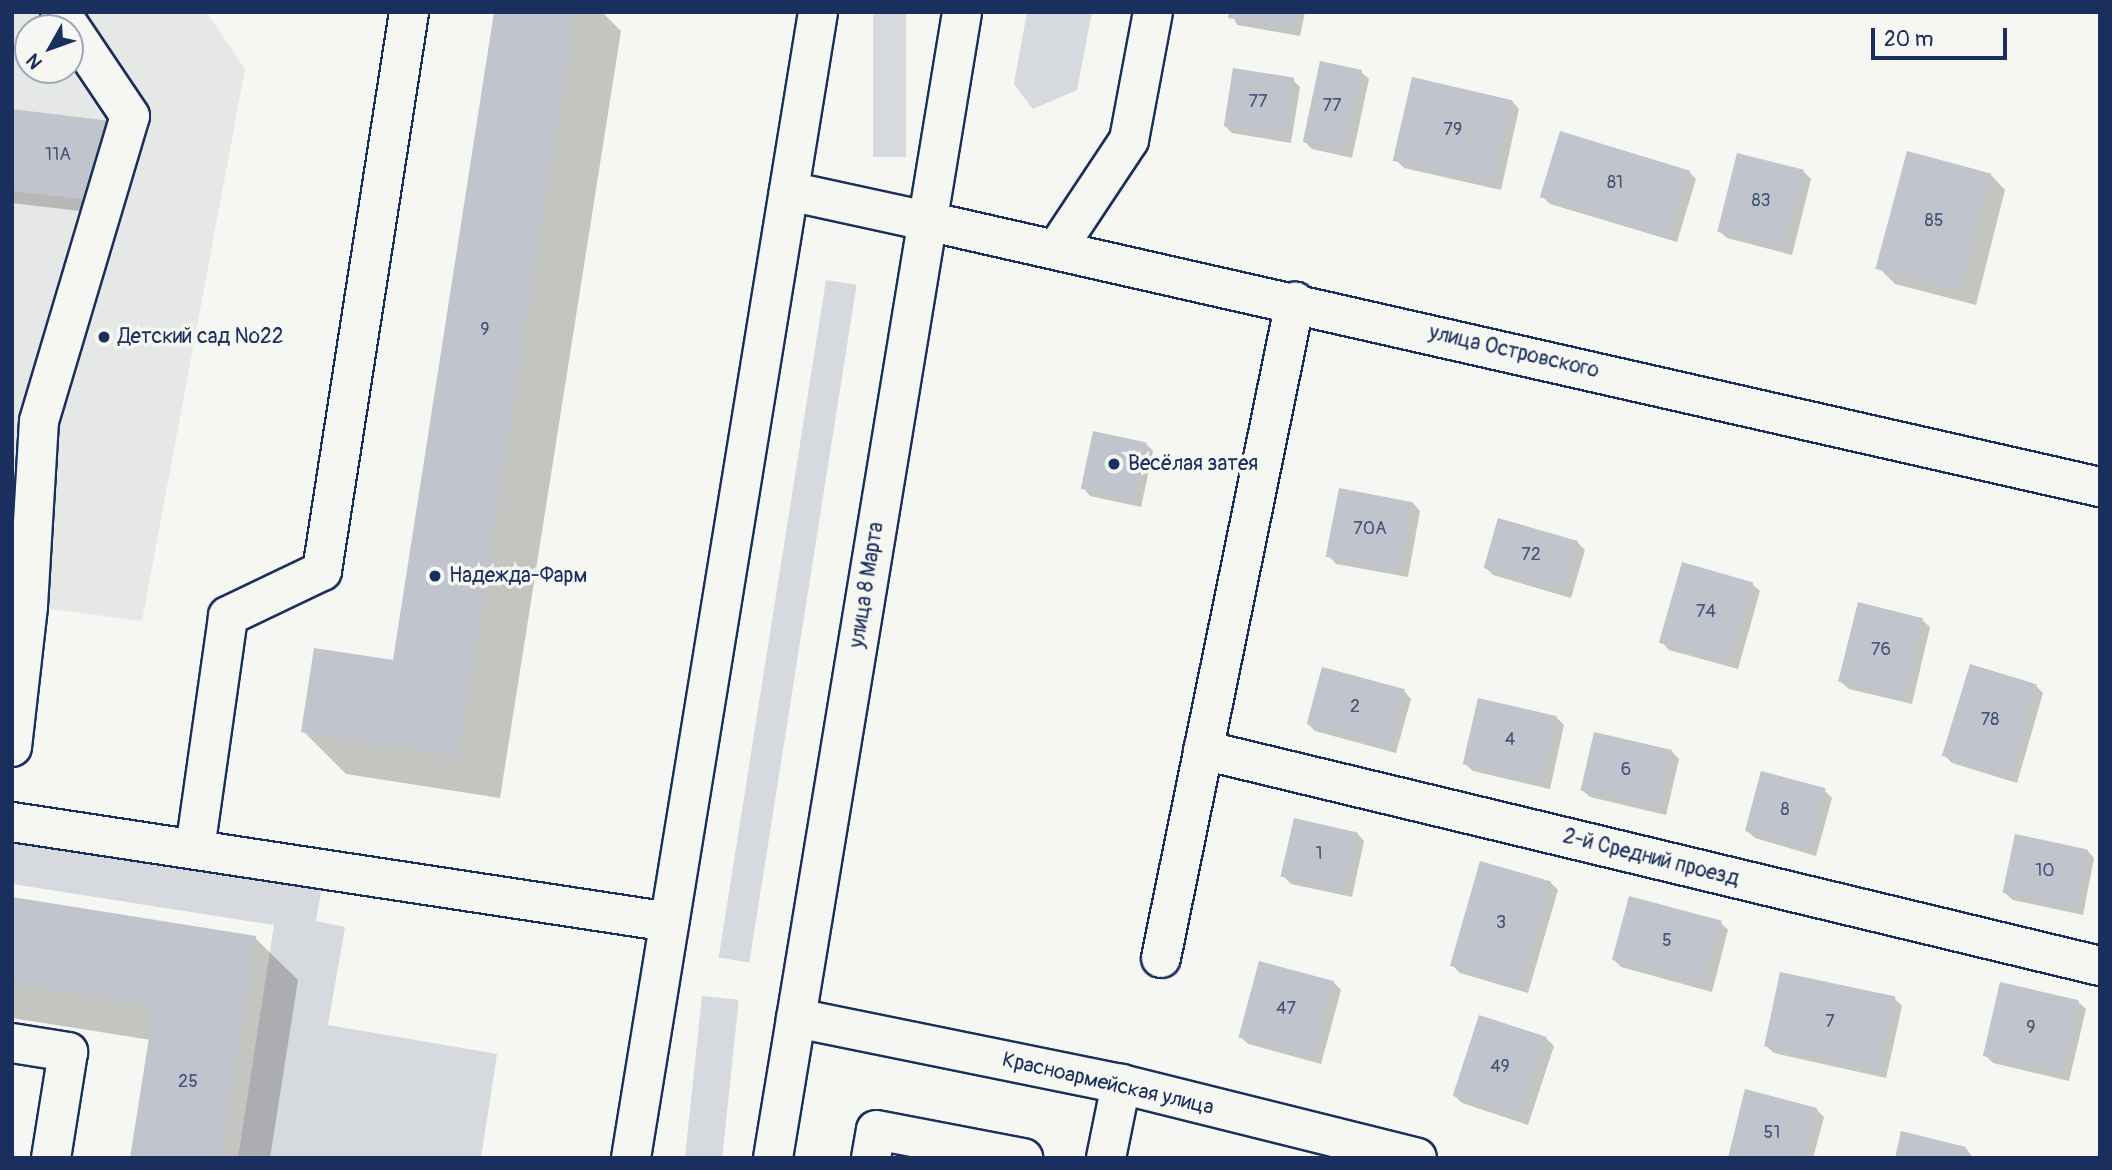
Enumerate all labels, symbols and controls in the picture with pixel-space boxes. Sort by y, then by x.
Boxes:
north arrow [14,14,84,84]
scale bar [1874,14,2010,58]
text: 20 m [1884,26,1933,53]
text: N [21,49,48,74]
house number: 77 [1248,91,1268,113]
house number: 77 [1322,95,1342,117]
house number: 79 [1444,119,1462,141]
house number: 11А [45,144,71,166]
house number: 81 [1607,172,1623,194]
house number: 83 [1751,190,1771,212]
house number: 85 [1925,210,1943,232]
house number: 9 [480,319,490,341]
street label: улица Островского [1427,320,1601,384]
place label: Детский сад №22 [118,324,284,350]
marker: Детский сад №22 [96,329,112,345]
place label: Весёлая затея [1128,451,1258,477]
marker: Весёлая затея [1106,456,1122,472]
house number: 70А [1353,518,1387,540]
street label: улица 8 Марта [845,520,889,650]
house number: 72 [1521,544,1541,566]
place label: Надежда-Фарм [449,563,587,589]
marker: Надежда-Фарм [427,568,443,584]
house number: 74 [1696,601,1716,623]
house number: 76 [1871,639,1891,661]
house number: 2 [1350,696,1360,718]
house number: 78 [1981,709,1999,731]
house number: 4 [1505,729,1515,751]
house number: 6 [1621,759,1631,781]
house number: 8 [1780,799,1790,821]
street label: 2-й Средний проезд [1560,824,1742,892]
house number: 1 [1315,843,1323,865]
house number: 10 [2035,860,2055,882]
house number: 3 [1496,912,1506,934]
house number: 5 [1662,930,1672,952]
house number: 47 [1276,998,1296,1020]
house number: 7 [1825,1011,1835,1033]
house number: 9 [2026,1017,2036,1039]
street label: Красноармейская улица [1000,1047,1216,1121]
house number: 49 [1490,1056,1510,1078]
house number: 25 [178,1071,198,1093]
house number: 51 [1764,1122,1780,1144]

